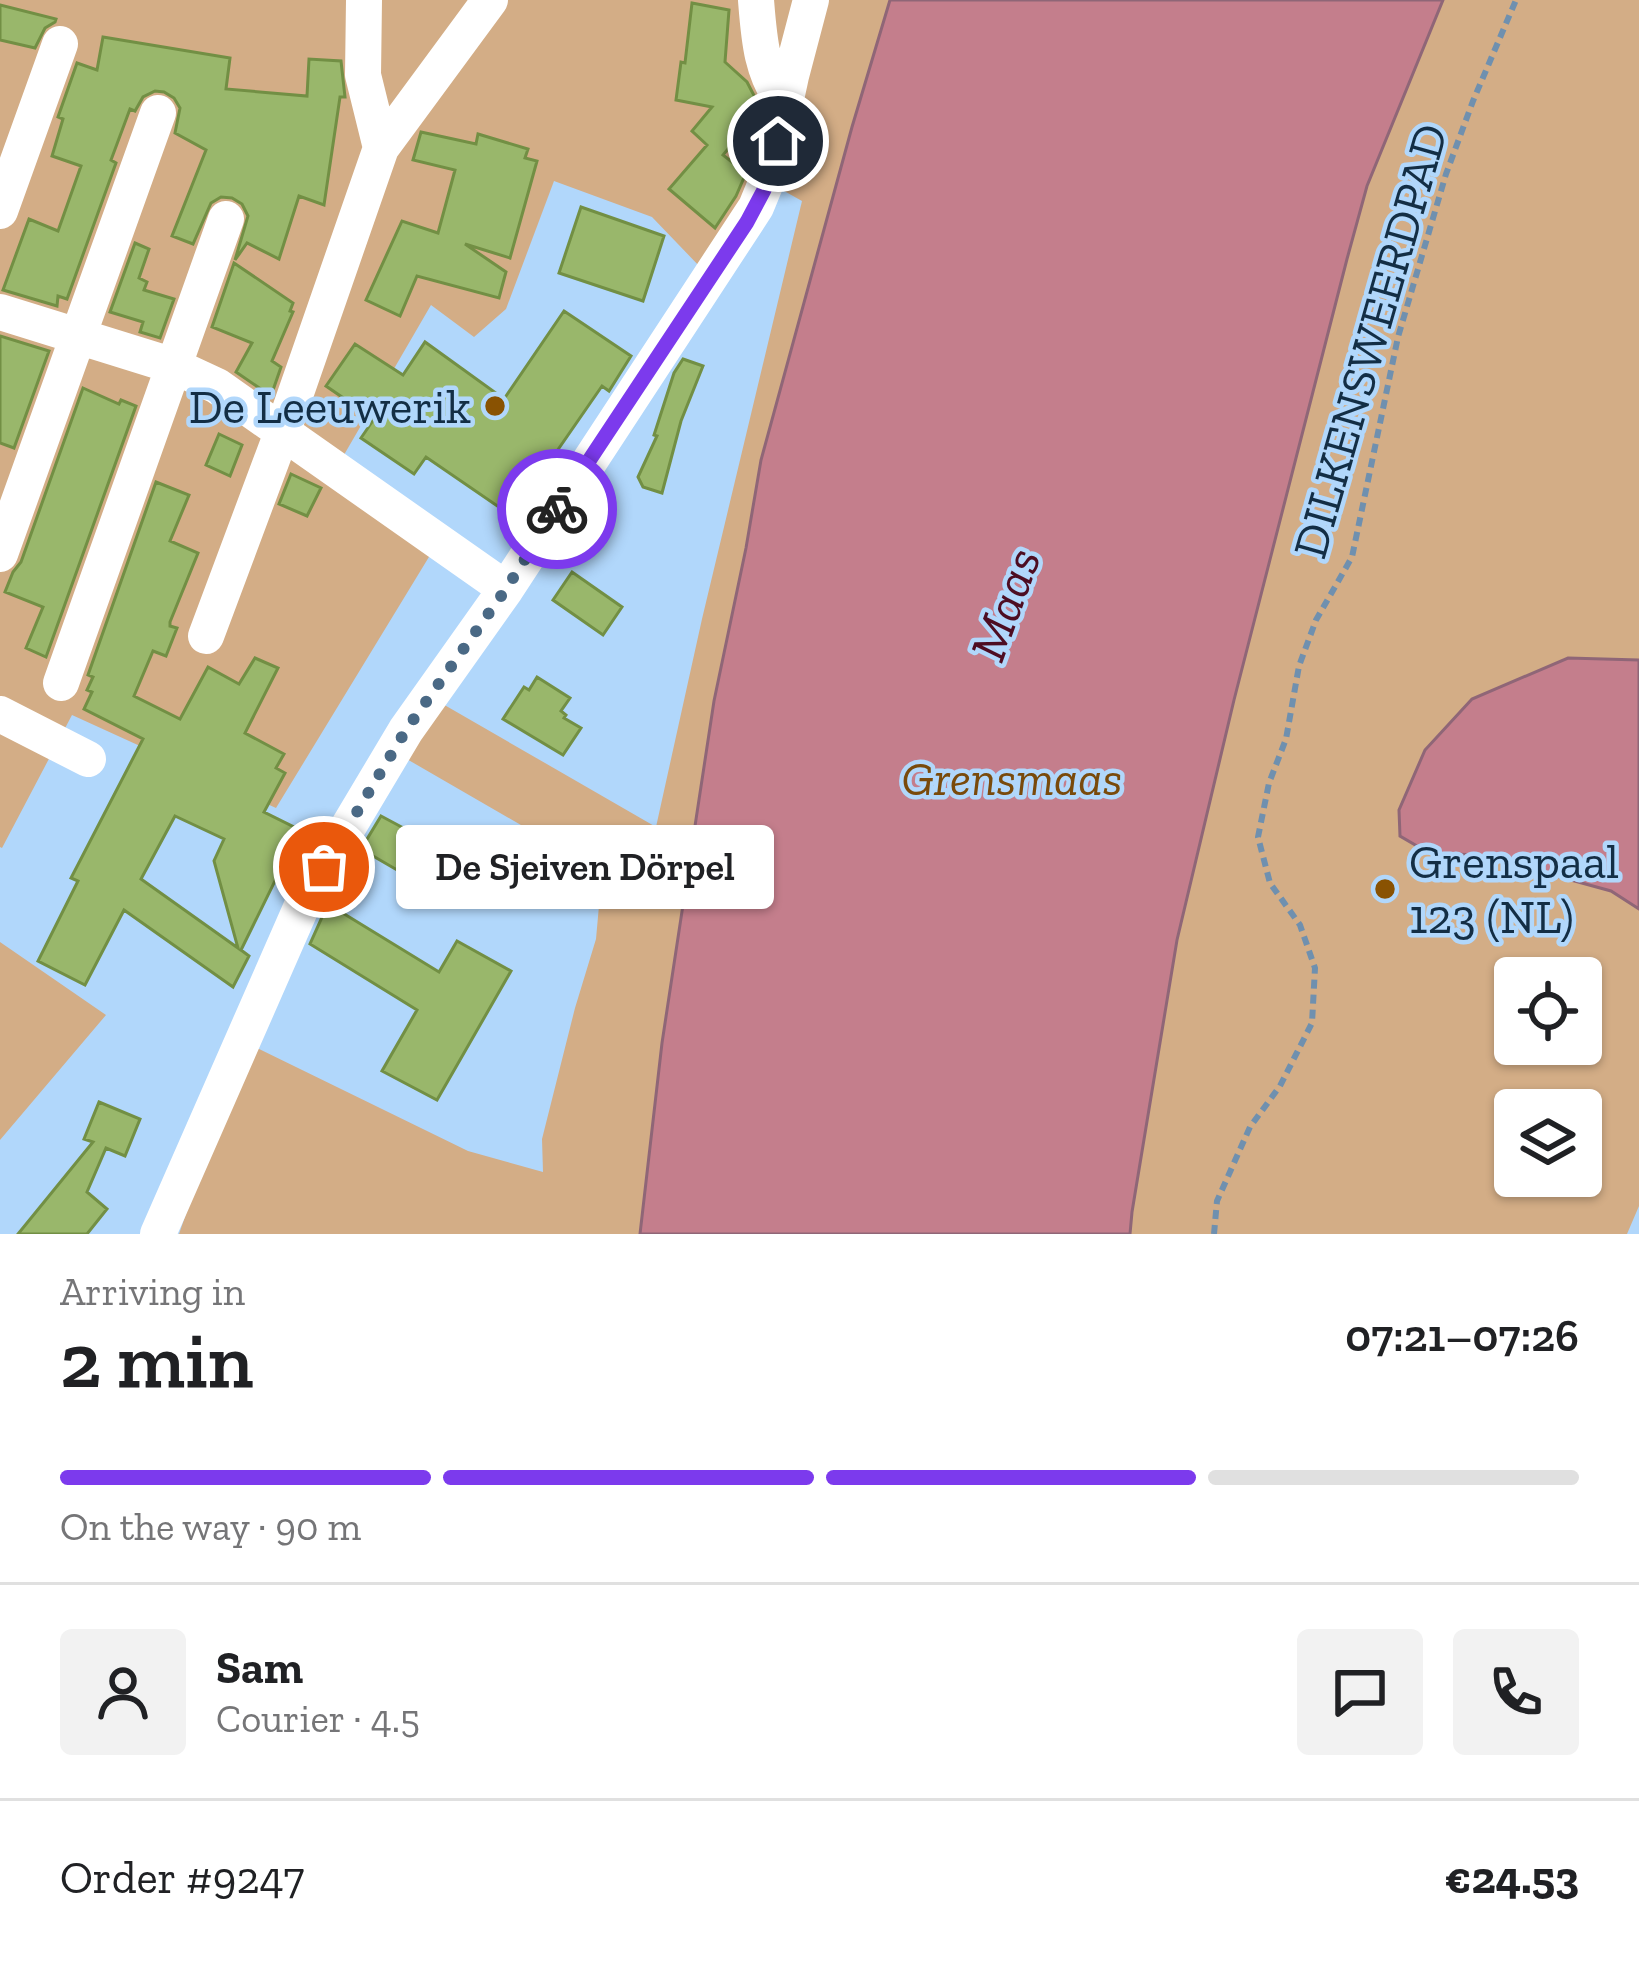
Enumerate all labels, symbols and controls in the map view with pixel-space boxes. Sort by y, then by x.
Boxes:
pin [727,90,829,192]
icon: home [745,108,811,174]
street label: DILKENSWEERDPAD [1281,117,1459,565]
place label: De Leeuwerik [189,378,471,435]
marker: De Leeuwerik [482,393,508,419]
courier [497,449,617,569]
icon: bike [524,476,590,542]
water label: Maas [957,539,1053,669]
park label: Grensmaas [901,750,1123,807]
pin [273,816,375,918]
callout: De Sjeiven Dörpel [396,825,774,909]
place label: Grenspaal 123 (NL) [1409,833,1619,945]
icon: bag [291,834,357,900]
text: De Sjeiven Dörpel [435,843,735,890]
marker: Grenspaal 123 (NL) [1372,876,1398,902]
map controls [1494,957,1602,1197]
button: locate [1494,957,1602,1065]
button: layers [1494,1089,1602,1197]
text: Arriving in [60,1268,245,1315]
text: 07:21–07:26 [1345,1309,1579,1363]
text: 2 min [60,1313,253,1407]
text: On the way · 90 m [60,1503,361,1550]
button: person [60,1629,186,1755]
button: chat [1297,1629,1423,1755]
button: phone [1453,1629,1579,1755]
text: Sam [216,1641,303,1695]
text: Courier · 4.5 [216,1695,420,1742]
text: Order #9247 [60,1851,304,1905]
text: €24.53 [1445,1851,1579,1905]

